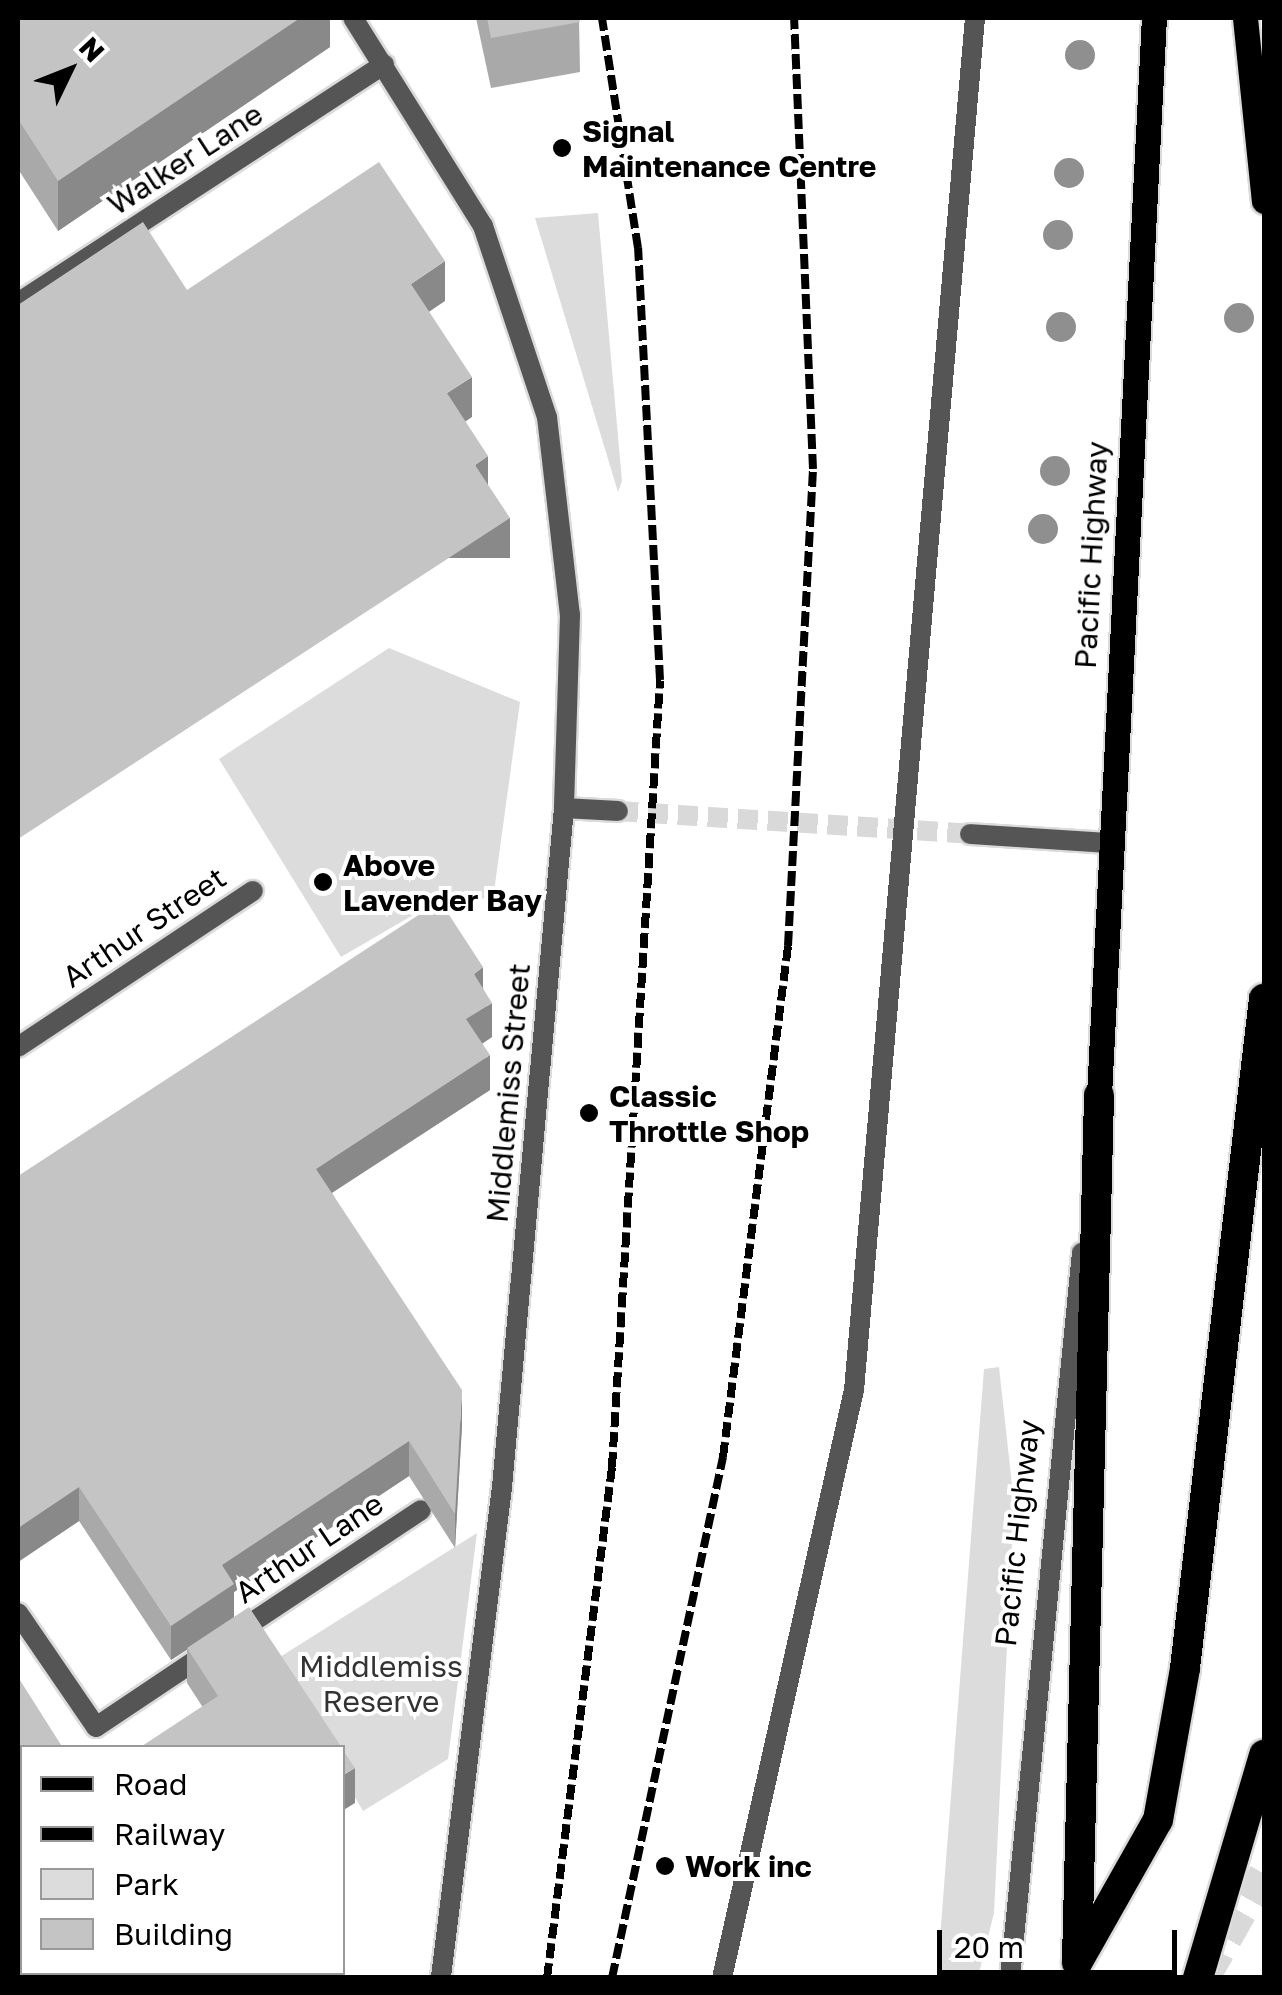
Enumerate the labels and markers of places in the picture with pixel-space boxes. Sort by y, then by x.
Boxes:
place label: Signal Maintenance Centre [582,113,876,184]
marker: Signal Maintenance Centre [551,137,573,159]
place label: Above Lavender Bay [343,847,542,918]
marker: Above Lavender Bay [312,871,334,893]
place label: Classic Throttle Shop [609,1078,809,1148]
marker: Classic Throttle Shop [578,1102,600,1124]
place label: Work inc [685,1848,812,1884]
marker: Work inc [654,1855,676,1877]

